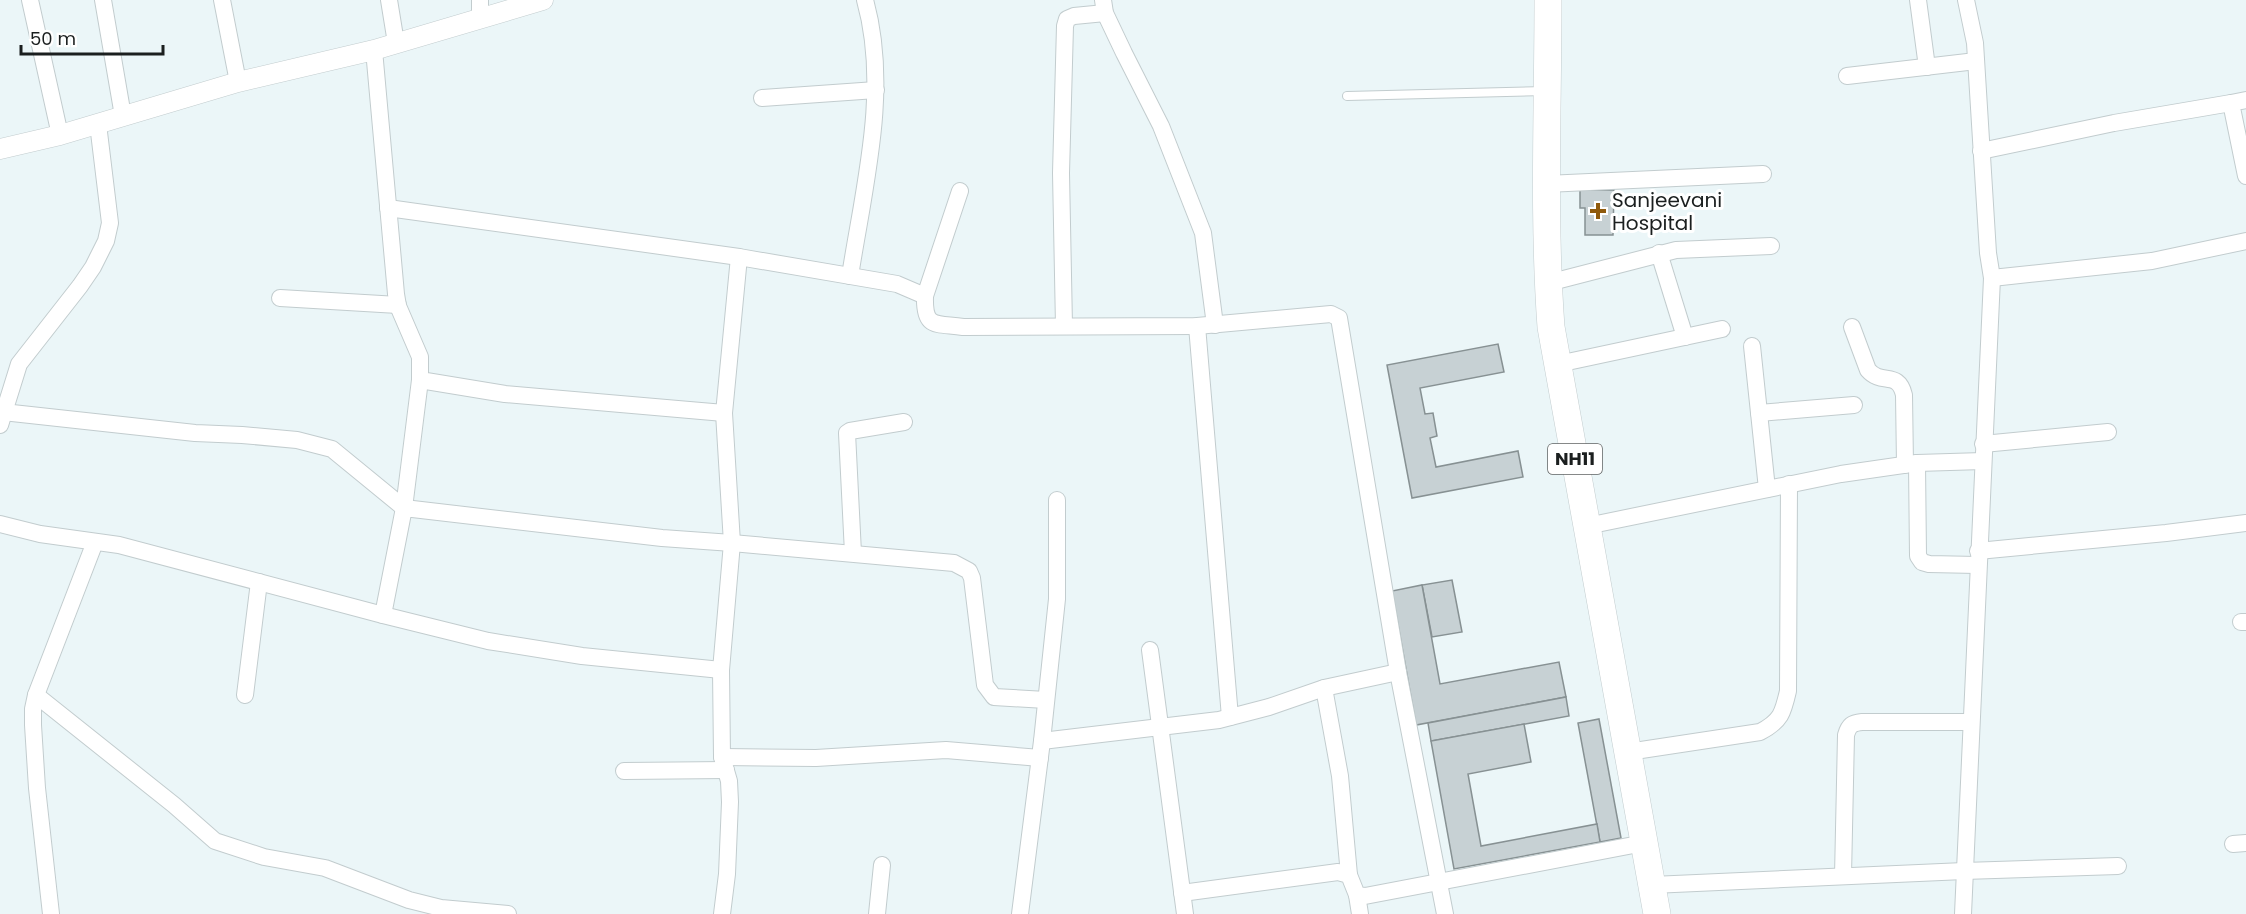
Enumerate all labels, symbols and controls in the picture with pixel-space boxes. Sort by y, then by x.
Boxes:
scale bar [21,18,164,56]
text: 50 m [30,26,76,51]
place label: Sanjeevani Hospital [1612,186,1722,237]
marker: Sanjeevani Hospital [1589,202,1607,220]
road number: NH11 [1548,444,1602,474]

